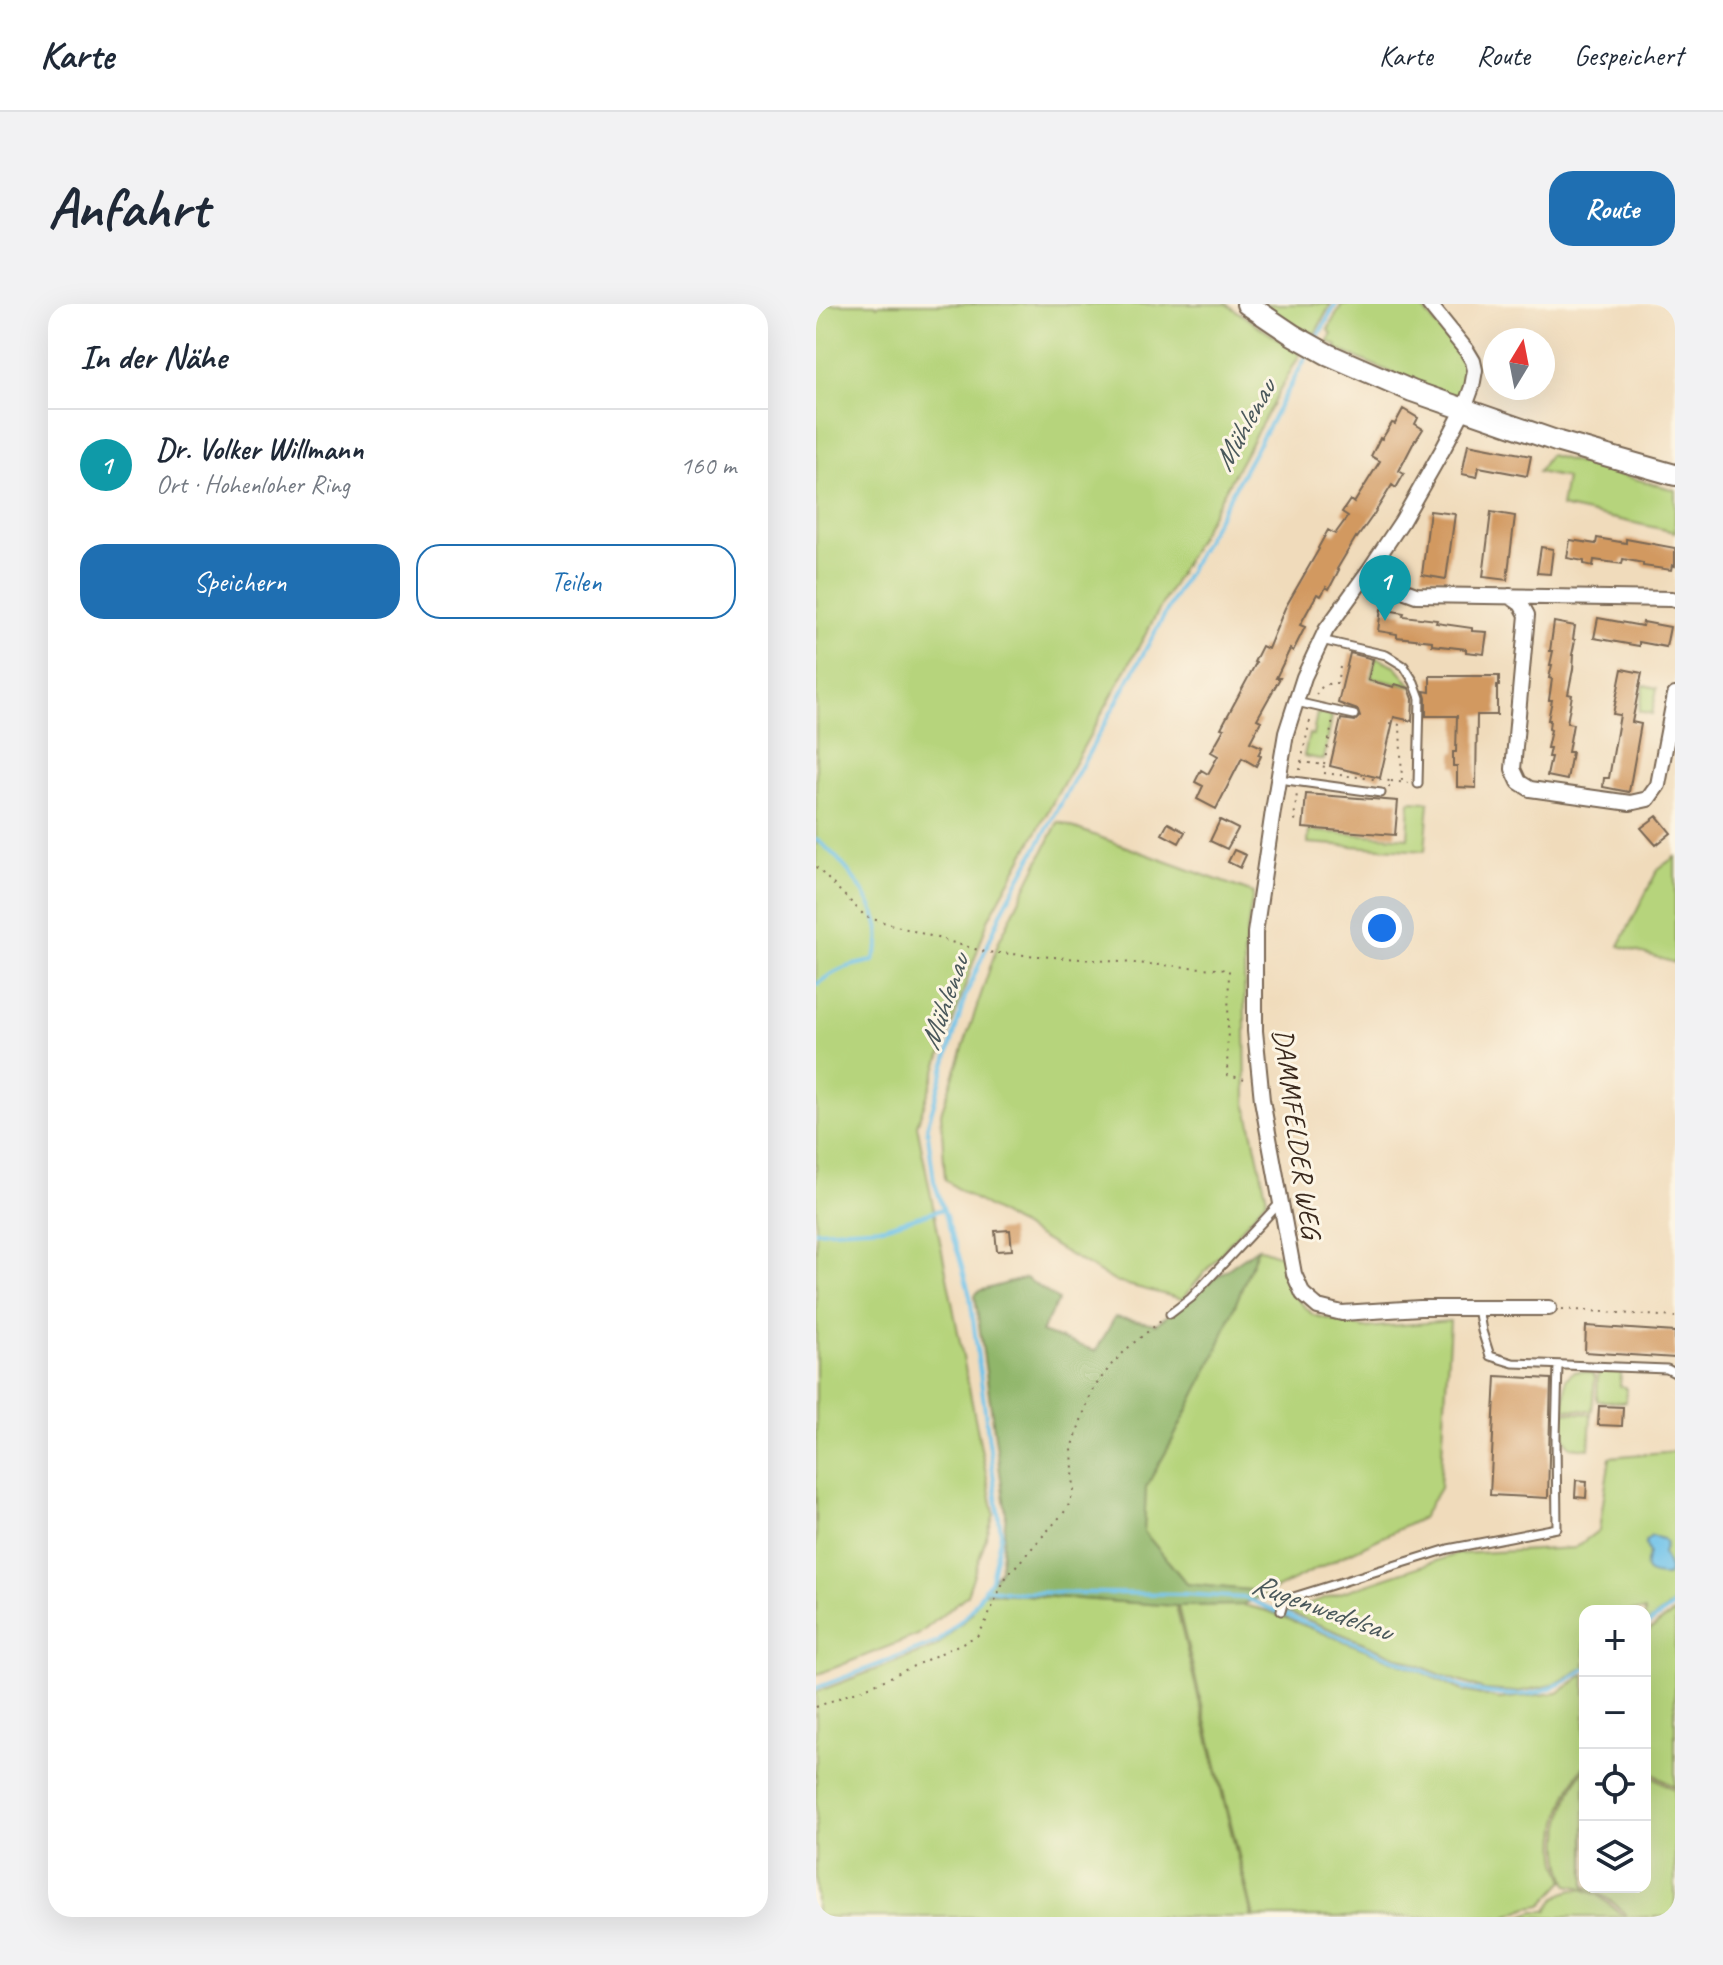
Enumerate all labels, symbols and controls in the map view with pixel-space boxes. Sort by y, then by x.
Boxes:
text: Karte [40,32,114,79]
text: Karte [1379,38,1433,73]
text: Route [1477,38,1530,73]
text: Gespeichert [1574,38,1683,73]
button: Route [1549,171,1675,246]
text: Anfahrt [48,173,208,244]
north arrow [1483,328,1555,400]
text: In der Nähe [80,335,226,378]
water label: Mühlenau [1204,369,1286,477]
text: Dr. Volker Willmann [156,430,363,468]
text: 1 [100,449,112,482]
text: 160 m [680,449,736,482]
text: Ort · Hohenloher Ring [156,468,350,501]
button: Speichern [80,544,400,619]
button: Teilen [416,544,736,619]
pin: 1 [1359,555,1411,621]
your location [1362,908,1402,948]
water label: Mühlenau [910,946,979,1055]
street label: DAMMFELDER WEG [1266,1027,1330,1244]
water label: Rugenwedelsau [1247,1564,1400,1651]
map controls [1579,1605,1651,1893]
button: + [1579,1605,1651,1677]
button: − [1579,1677,1651,1749]
button: locate [1579,1749,1651,1821]
button: layers [1579,1821,1651,1893]

